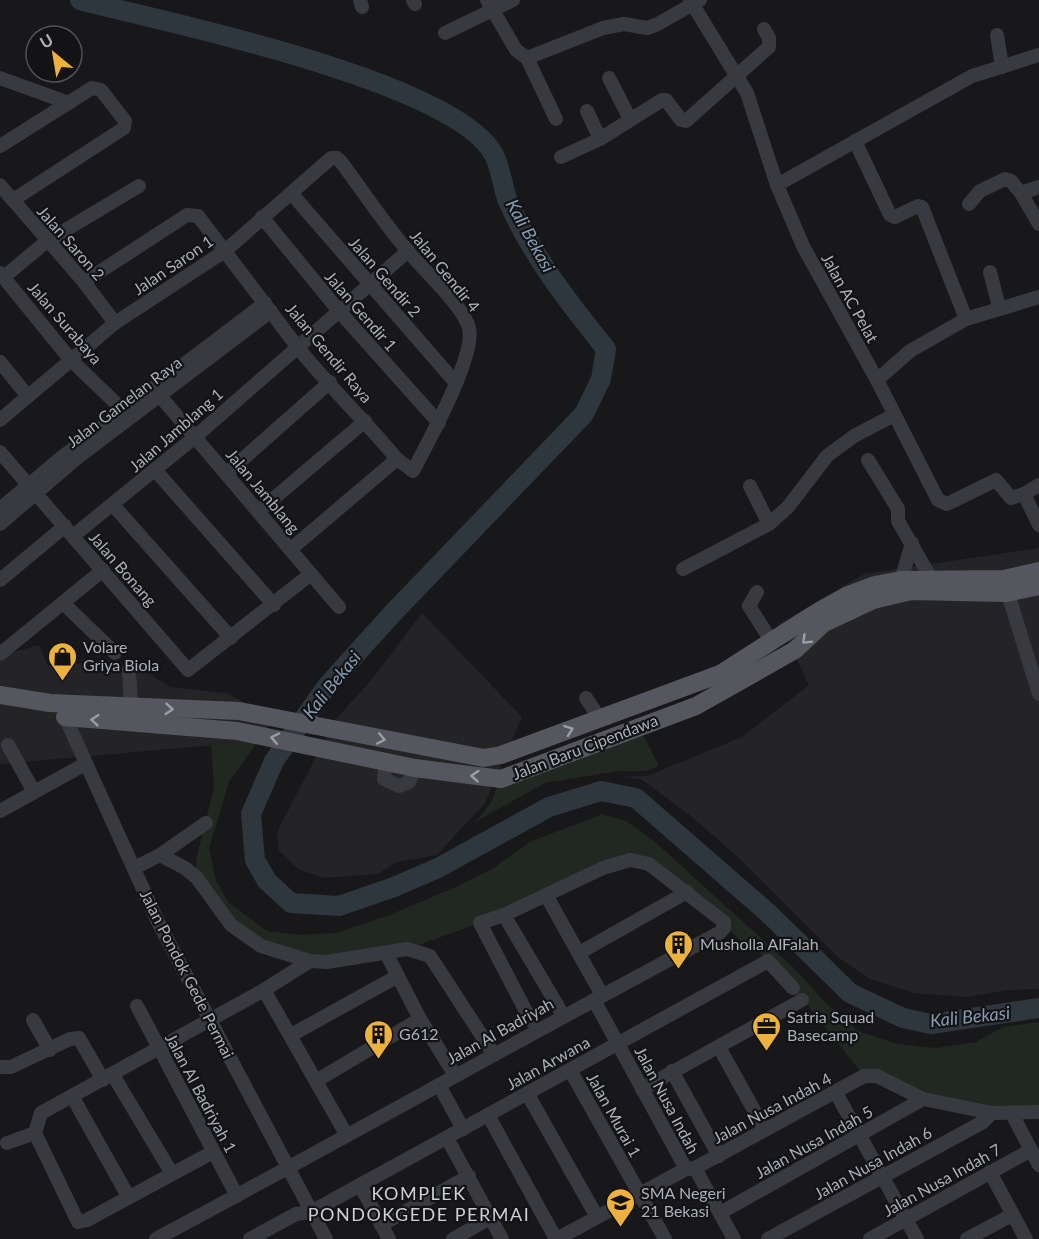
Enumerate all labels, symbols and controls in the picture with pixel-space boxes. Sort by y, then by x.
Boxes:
north arrow [24,24,84,84]
text: U [36,29,56,52]
water label: Kali Bekasi [502,195,560,276]
street label: Jalan Saron 2 [34,202,109,284]
street label: Jalan Gendir 4 [407,226,484,315]
street label: Jalan Saron 1 [129,231,216,298]
street label: Jalan Gendir 2 [345,233,425,321]
street label: Jalan AC Pelat [818,250,883,346]
street label: Jalan Gendir 1 [321,267,401,355]
street label: Jalan Surabaya [24,278,106,368]
street label: Jalan Gendir Raya [282,299,377,406]
street label: Jalan Gamelan Raya [63,352,185,451]
street label: Jalan Jamblang 1 [125,384,226,475]
street label: Jalan Jamblang [223,445,304,537]
street label: Jalan Bonang [86,528,161,610]
one-way arrow [802,633,812,644]
place label: Volare Griya Biola [83,637,159,674]
shop icon: Volare Griya Biola [46,640,78,682]
water label: Kali Bekasi [297,646,365,722]
one-way arrow [164,703,173,716]
street label: Jalan Baru Cipendawa [509,710,660,783]
one-way arrow [90,714,100,727]
one-way arrow [563,725,574,737]
one-way arrow [376,732,386,745]
one-way arrow [270,733,280,746]
one-way arrow [470,770,479,783]
street label: Jalan Pondok Gede Permai [137,886,238,1061]
building icon: Musholla AlFalah [663,928,695,970]
place label: Musholla AlFalah [700,934,819,953]
street label: Jalan Al Badriyah [443,993,556,1068]
water label: Kali Bekasi [929,1001,1011,1031]
place label: Satria Squad Basecamp [787,1007,874,1044]
office icon: Satria Squad Basecamp [750,1010,782,1052]
building icon: G612 [362,1018,394,1060]
place label: G612 [399,1024,439,1043]
street label: Jalan Al Badriyah 1 [162,1030,241,1156]
street label: Jalan Arwana [503,1032,593,1093]
street label: Jalan Nusa Indah [631,1043,704,1156]
street label: Jalan Nusa Indah 4 [709,1068,834,1147]
street label: Jalan Murai 1 [583,1069,645,1160]
street label: Jalan Nusa Indah 5 [752,1101,876,1182]
street label: Jalan Nusa Indah 6 [811,1122,935,1203]
street label: Jalan Nusa Indah 7 [880,1139,1004,1220]
district label: KOMPLEK PONDOKGEDE PERMAI [308,1182,530,1225]
place label: SMA Negeri 21 Bekasi [641,1183,726,1220]
school or university icon: SMA Negeri 21 Bekasi [604,1186,636,1228]

